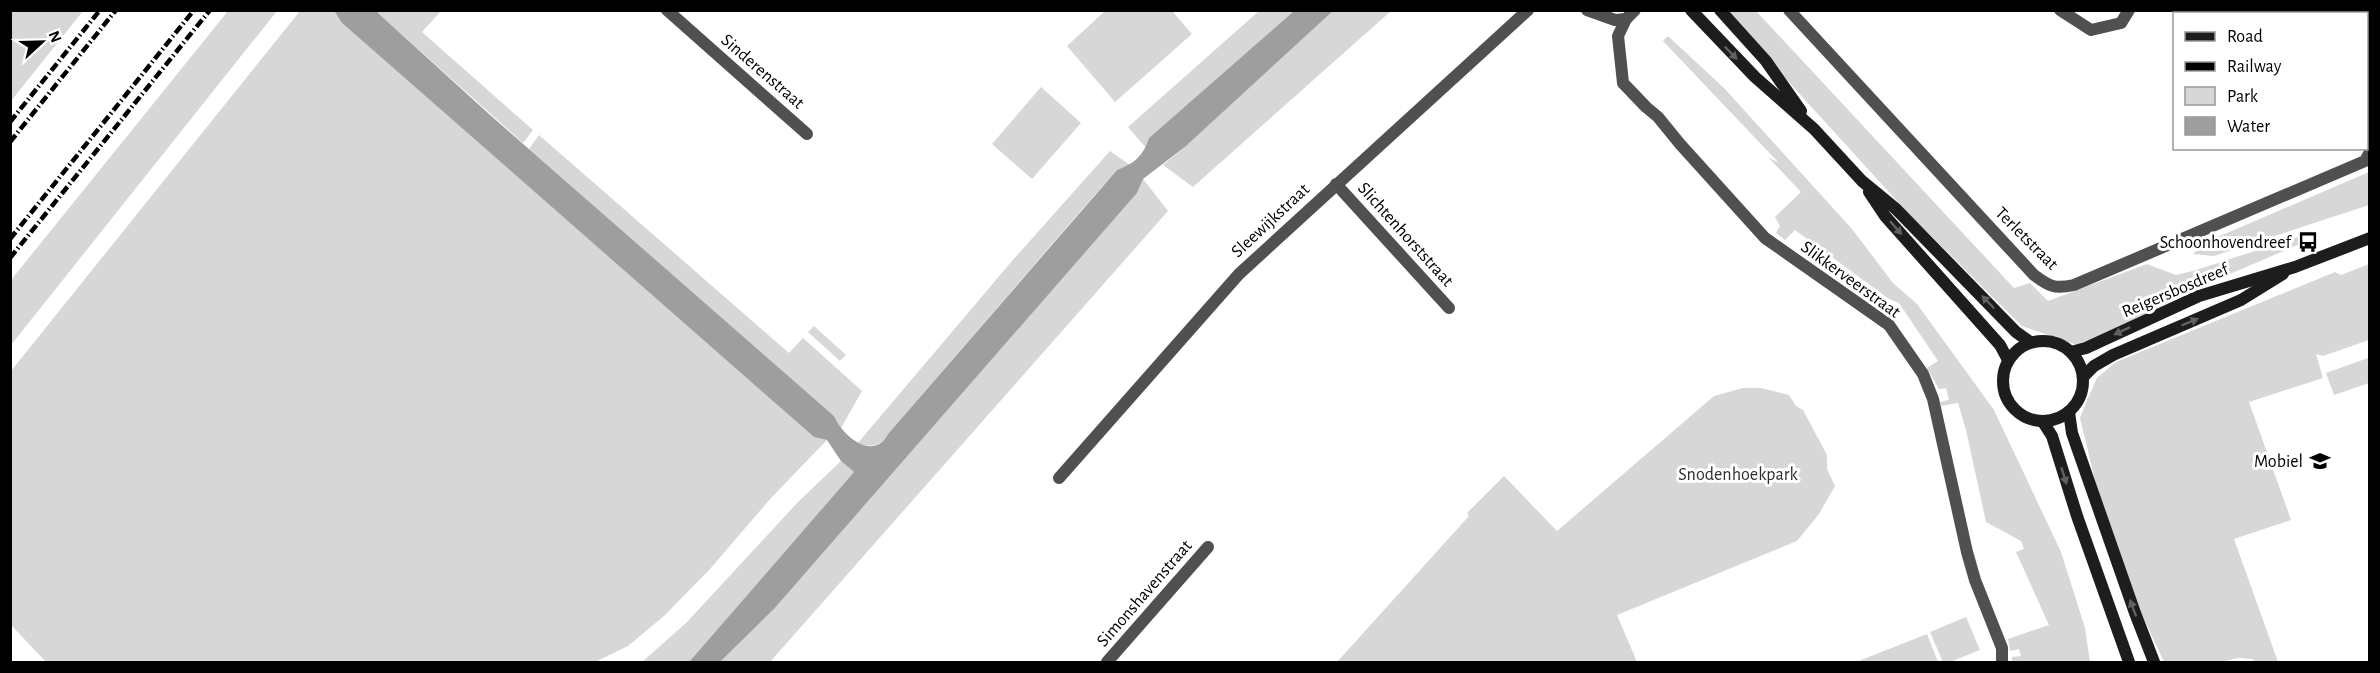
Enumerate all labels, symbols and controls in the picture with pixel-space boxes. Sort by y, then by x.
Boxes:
north arrow [12,12,72,72]
legend [2173,12,2368,150]
text: Road [2227,28,2263,46]
text: N [45,29,64,45]
street label: Sinderenstraat [717,31,808,113]
one-way arrow [1724,45,1738,59]
text: Railway [2227,58,2282,76]
text: Park [2227,88,2259,106]
text: Water [2227,118,2270,136]
street label: Slichtenhorststraat [1354,179,1457,290]
street label: Sleewijkstraat [1228,180,1313,261]
street label: Terletstraat [1991,204,2061,274]
one-way arrow [1889,221,1903,236]
bus stop icon: Schoonhovendreef [2296,230,2320,254]
place label: Schoonhovendreef [2160,234,2293,252]
street label: Slikkerveerstraat [1797,238,1904,322]
street label: Reigersbosdreef [2120,260,2233,321]
one-way arrow [1982,295,1995,310]
one-way arrow [2182,317,2200,327]
one-way arrow [2114,327,2131,336]
school or university icon: Mobiel [2308,449,2332,473]
place label: Mobiel [2254,453,2303,471]
park label: Snodenhoekpark [1678,466,1798,484]
one-way arrow [2060,467,2069,485]
street label: Simonshavenstraat [1094,537,1196,650]
one-way arrow [2128,599,2138,617]

